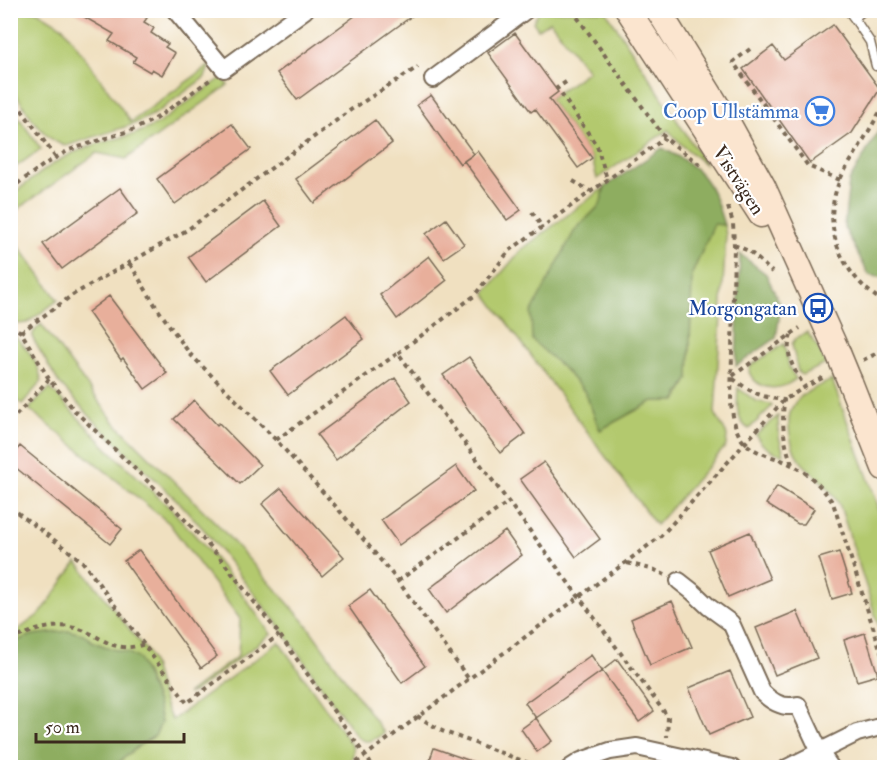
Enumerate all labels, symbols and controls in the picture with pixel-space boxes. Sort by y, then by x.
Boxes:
supermarket icon: Coop Ullstämma [804,95,836,127]
place label: Coop Ullstämma [663,99,800,125]
street label: Vistvägen [707,141,770,220]
bus stop icon: Morgongatan [802,292,834,324]
place label: Morgongatan [688,296,797,321]
scale bar [36,706,184,744]
text: 50 m [45,716,80,739]

